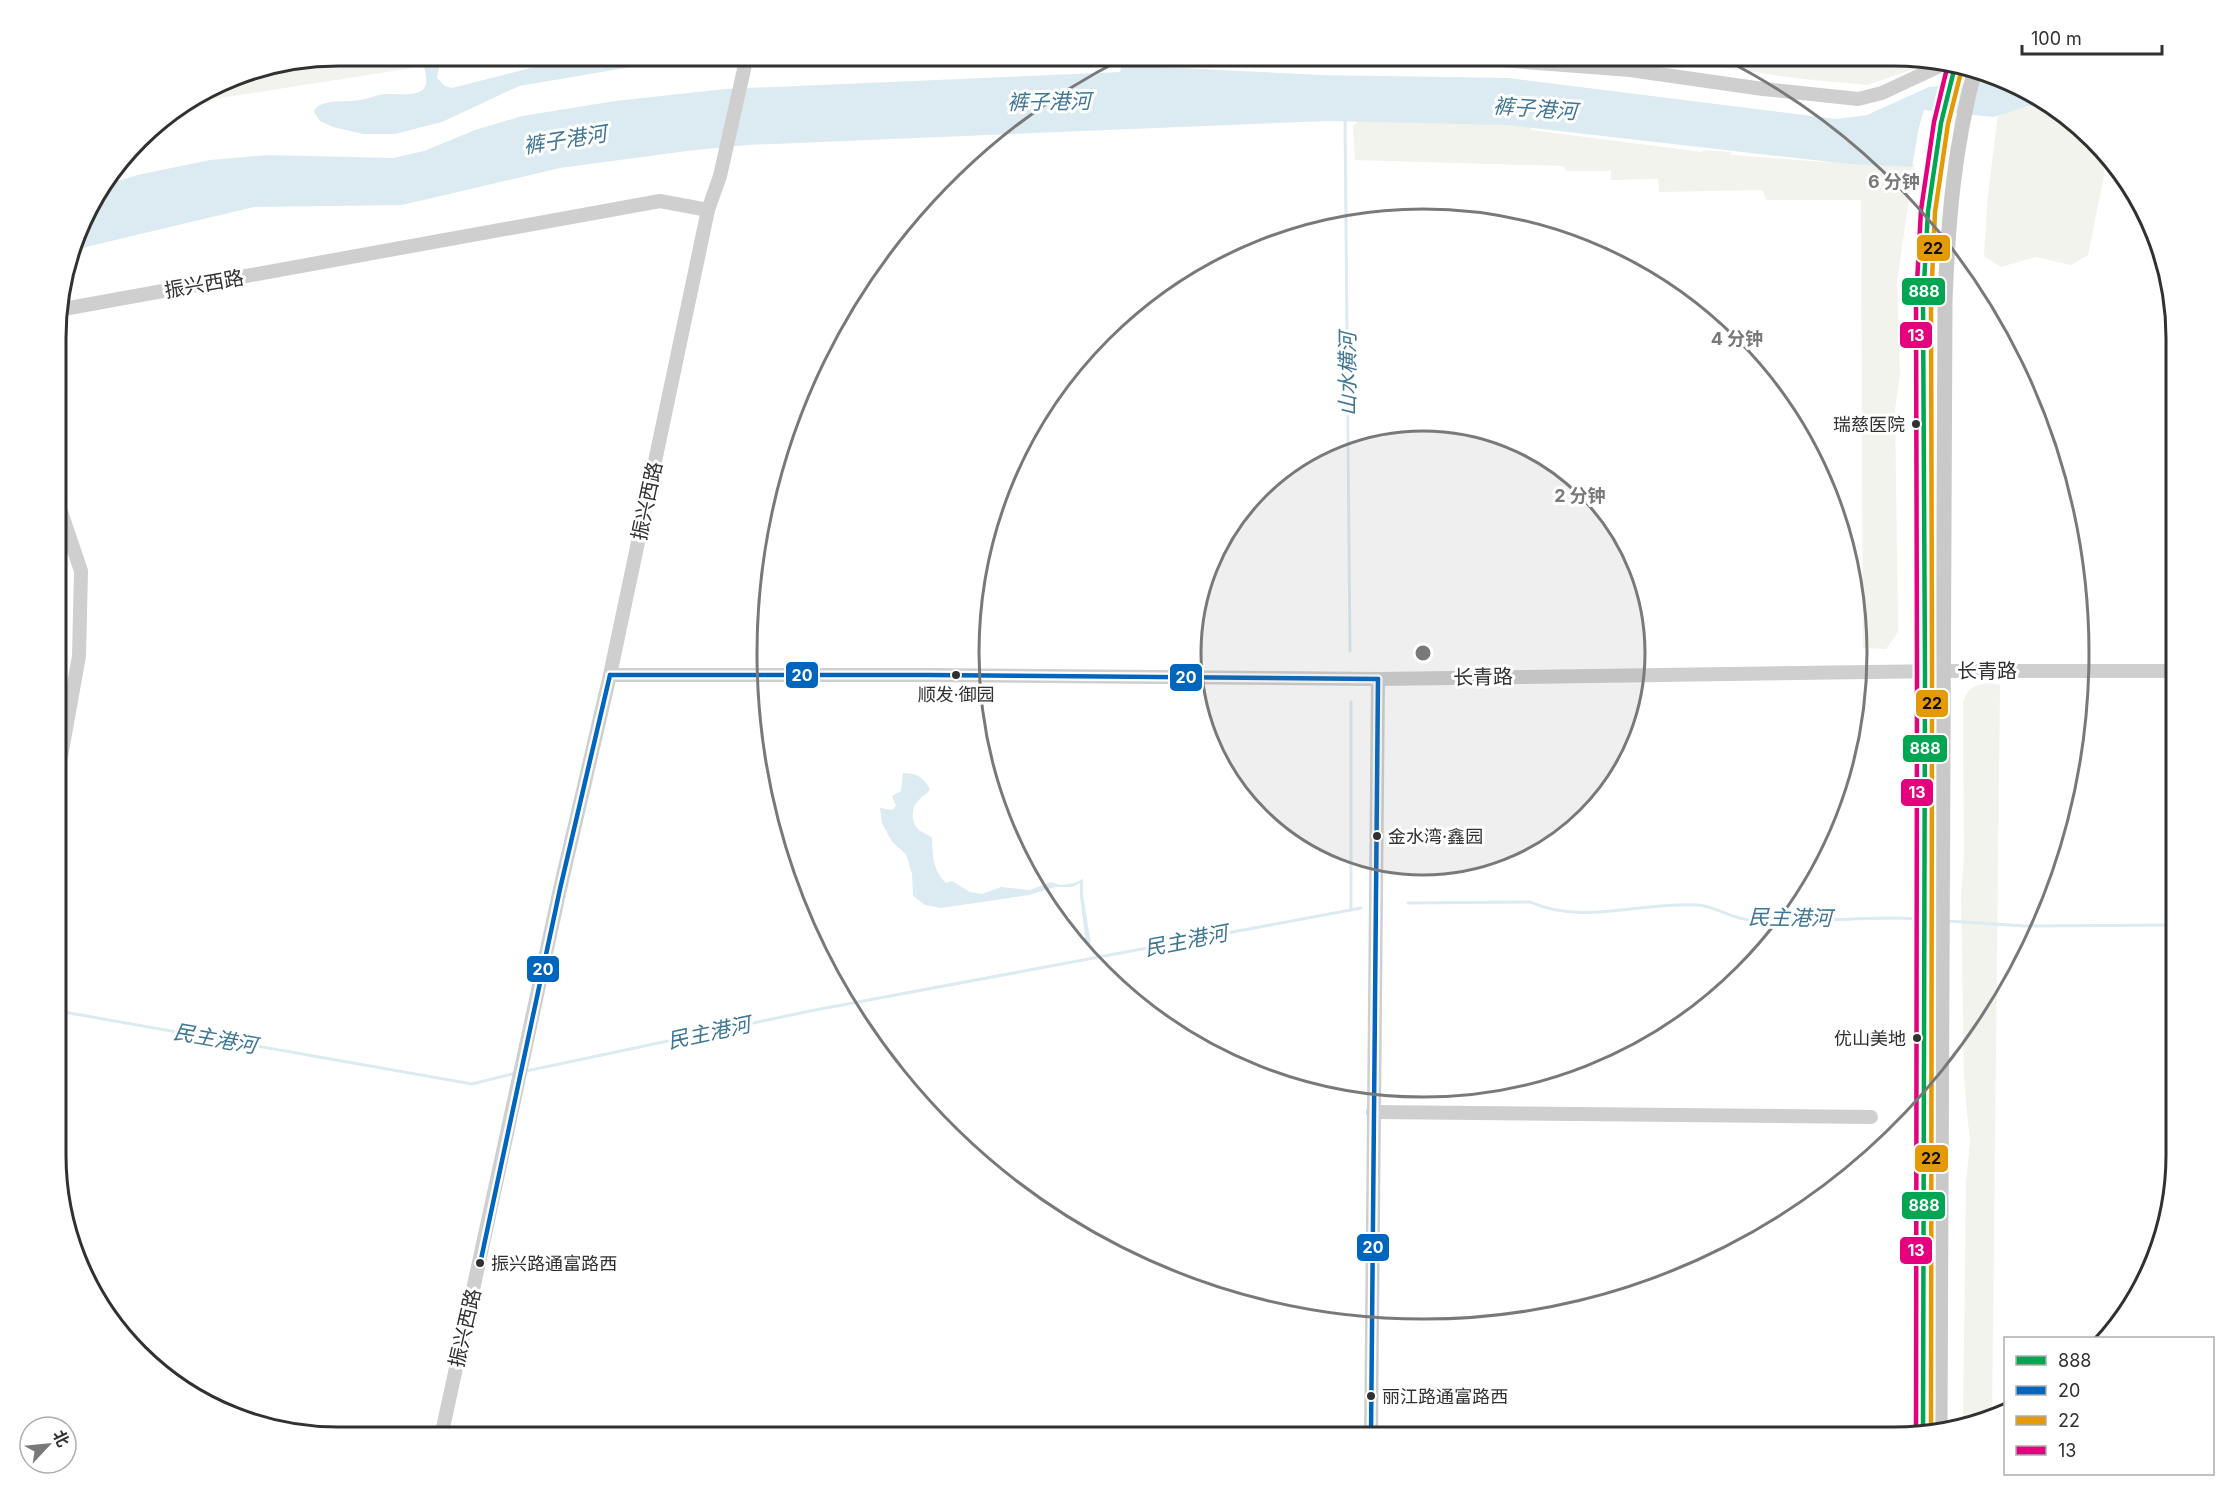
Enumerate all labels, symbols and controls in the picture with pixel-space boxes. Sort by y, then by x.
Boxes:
scale bar [2022,18,2162,56]
text: 100 m [2031,28,2082,49]
water label: 裤子港河 [1007,88,1095,115]
water label: 裤子港河 [1492,93,1582,124]
water label: 裤子港河 [521,120,612,158]
text: 6 分钟 [1868,171,1920,192]
line badge: 22 [1916,234,1951,262]
text: 22 [1923,238,1943,258]
street label: 振兴西路 [163,265,245,303]
line badge: 888 [1901,277,1946,306]
text: 888 [1908,281,1940,301]
line badge: 13 [1899,321,1933,349]
text: 13 [1907,325,1925,345]
water label: 山水横河 [1335,328,1360,416]
text: 4 分钟 [1711,328,1763,349]
place label: 瑞慈医院 [1833,414,1905,435]
marker: 瑞慈医院 [1910,418,1922,430]
street label: 振兴西路 [627,459,667,543]
text: 2 分钟 [1554,485,1606,506]
centre of rings [1413,643,1433,663]
street label: 长青路 [1957,659,2017,683]
line badge: 20 [785,661,819,689]
line badge: 20 [1169,663,1203,692]
street label: 长青路 [1453,664,1513,690]
text: 20 [792,665,813,685]
text: 20 [1176,667,1197,687]
marker: 顺发·御园 [950,669,962,681]
place label: 顺发·御园 [917,684,995,705]
line badge: 22 [1915,689,1949,718]
text: 22 [1922,693,1942,713]
line badge: 888 [1902,734,1948,763]
text: 888 [1909,738,1941,758]
line badge: 13 [1900,778,1934,807]
text: 13 [1908,782,1926,802]
place label: 金水湾·鑫园 [1388,826,1483,847]
marker: 金水湾·鑫园 [1371,830,1383,842]
water label: 民主港河 [1748,904,1836,931]
water label: 民主港河 [1142,919,1233,961]
line badge: 20 [526,955,560,983]
text: 20 [533,959,554,979]
water label: 民主港河 [665,1011,756,1053]
water label: 民主港河 [172,1019,263,1059]
place label: 优山美地 [1834,1028,1906,1049]
marker: 优山美地 [1911,1032,1923,1044]
line badge: 22 [1914,1144,1949,1173]
text: 22 [1921,1148,1941,1168]
line badge: 888 [1901,1191,1946,1220]
text: 888 [1908,1195,1940,1215]
line badge: 20 [1356,1233,1390,1262]
line badge: 13 [1899,1236,1933,1265]
text: 20 [1363,1237,1384,1257]
text: 13 [1907,1240,1925,1260]
place label: 振兴路通富路西 [491,1253,617,1274]
marker: 振兴路通富路西 [474,1257,486,1269]
street label: 振兴西路 [444,1286,486,1370]
legend [2004,1337,2214,1475]
text: 888 [2058,1350,2091,1371]
text: 20 [2058,1380,2080,1401]
place label: 丽江路通富路西 [1382,1386,1508,1407]
marker: 丽江路通富路西 [1365,1390,1377,1402]
text: 22 [2058,1410,2080,1431]
north arrow [18,1415,78,1475]
text: 北 [49,1427,74,1450]
text: 13 [2058,1440,2076,1461]

